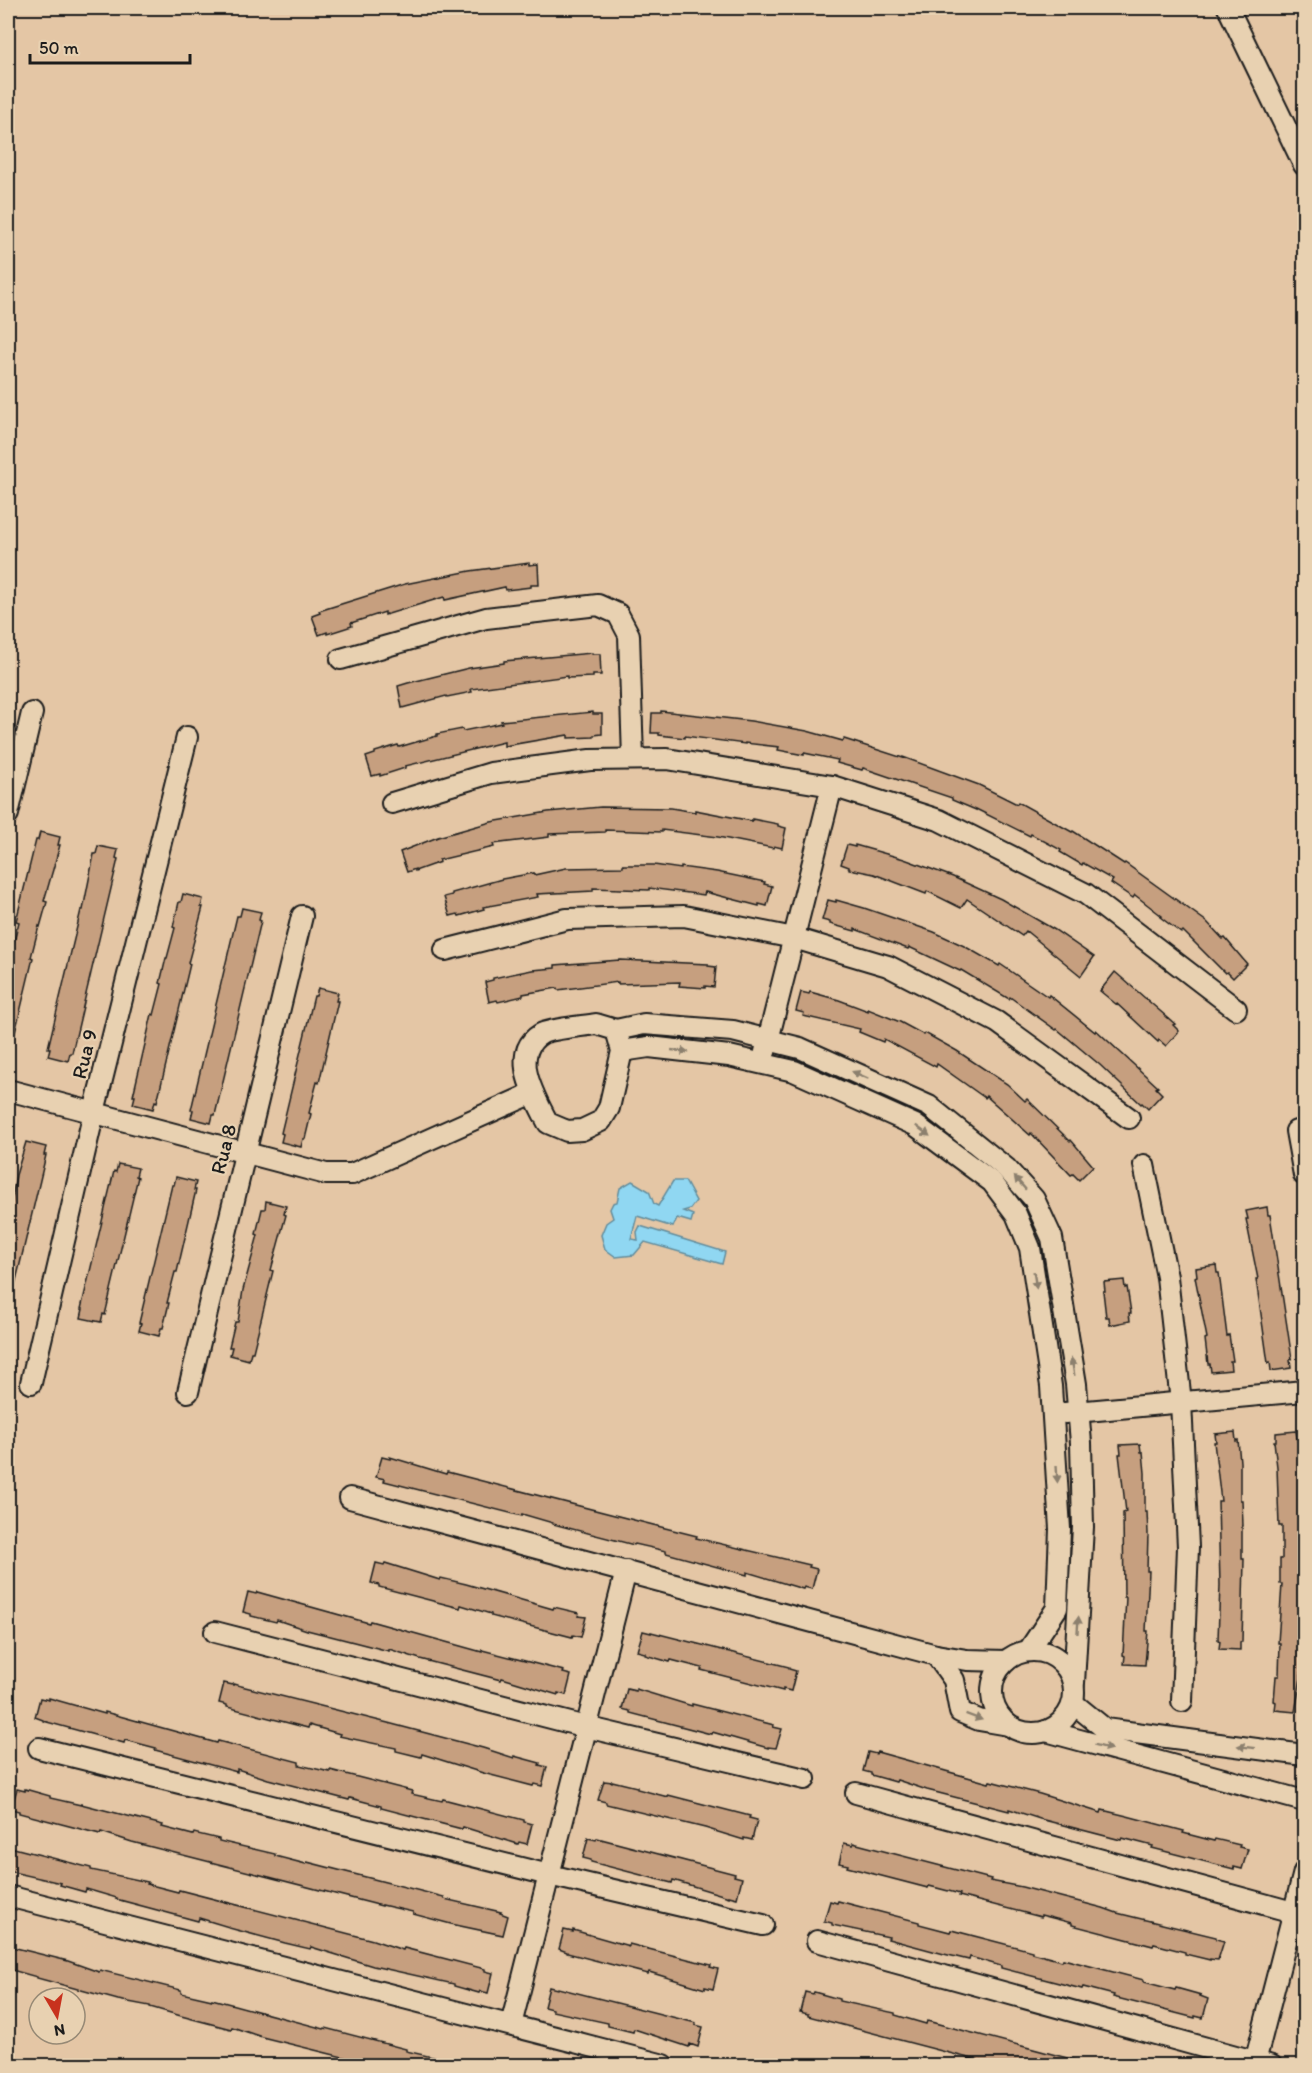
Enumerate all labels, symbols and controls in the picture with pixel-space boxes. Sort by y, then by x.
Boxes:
scale bar [30,27,190,65]
text: 50 m [39,37,79,59]
street label: Rua 9 [66,1027,102,1081]
one-way arrow [671,1046,690,1055]
one-way arrow [851,1070,869,1080]
street label: Rua 8 [205,1121,241,1177]
one-way arrow [915,1125,931,1137]
one-way arrow [1014,1176,1027,1191]
one-way arrow [1031,1271,1040,1290]
one-way arrow [1069,1358,1078,1377]
one-way arrow [1053,1464,1062,1483]
one-way arrow [1074,1615,1083,1634]
one-way arrow [965,1712,983,1722]
one-way arrow [1094,1742,1112,1752]
one-way arrow [1237,1743,1256,1752]
north arrow [27,1986,87,2046]
text: N [53,2020,66,2041]

